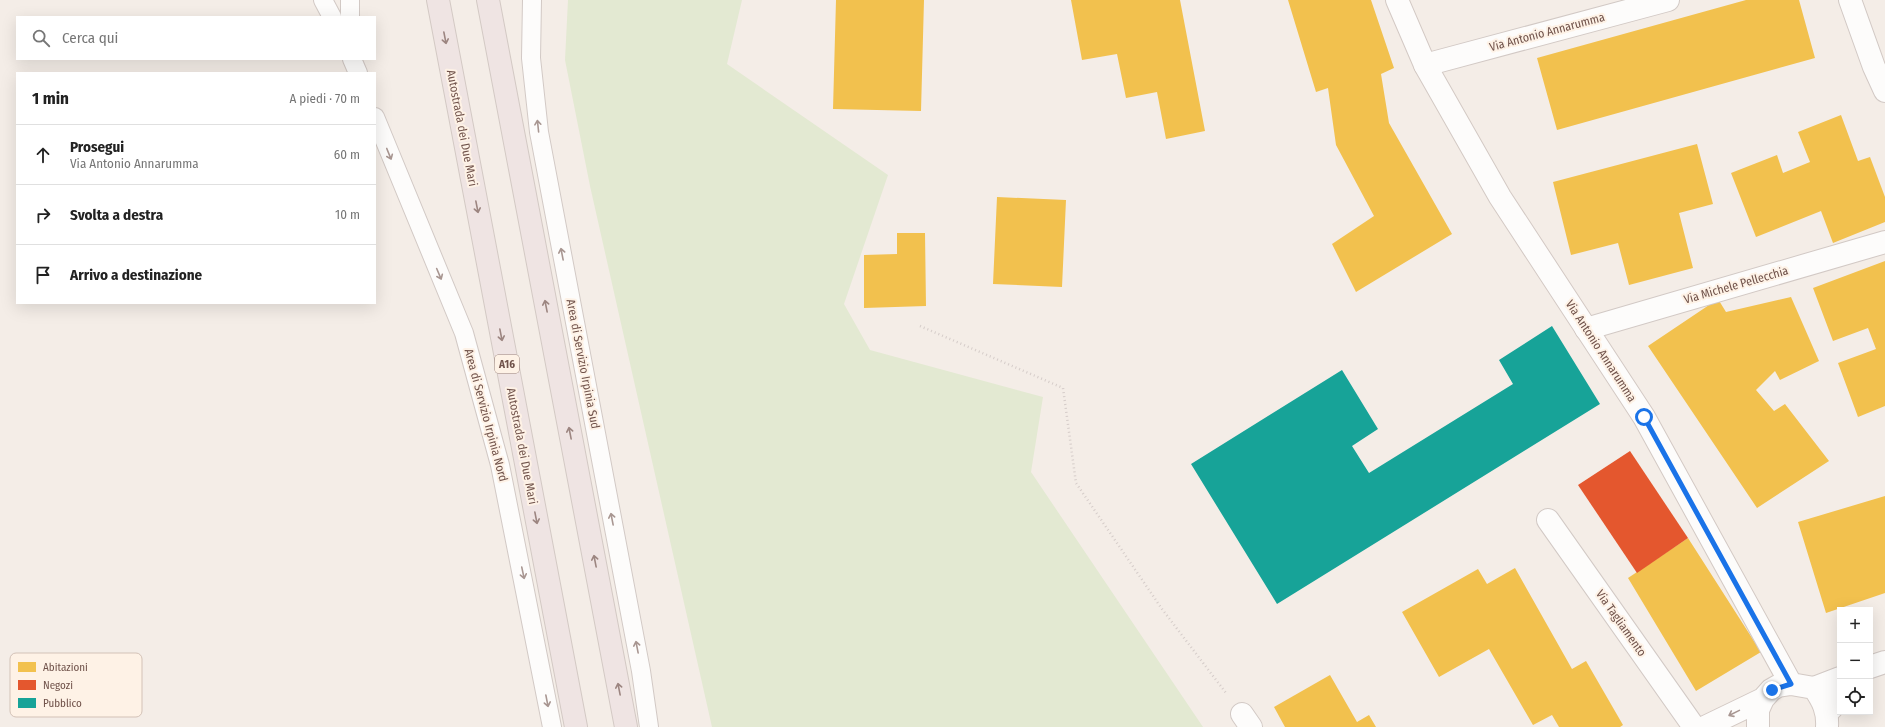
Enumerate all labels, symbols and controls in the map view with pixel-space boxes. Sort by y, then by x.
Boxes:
street label: Via Antonio Annarumma [1488,10,1606,54]
search box [16,16,376,60]
icon: search [30,27,52,49]
text: Cerca qui [62,29,118,47]
one-way arrow [441,31,449,44]
street label: Autostrada dei Due Mari [444,69,480,187]
text: 1 min [32,88,69,109]
text: A piedi · 70 m [289,91,360,106]
one-way arrow [535,120,542,133]
text: Prosegui [70,138,124,156]
icon: ahead [32,144,54,166]
text: 60 m [334,147,360,162]
one-way arrow [386,147,394,159]
text: Via Antonio Annarumma [70,156,199,171]
one-way arrow [473,200,481,213]
icon: right [32,204,54,226]
text: Svolta a destra [70,206,163,224]
text: 10 m [335,207,360,222]
one-way arrow [558,248,566,261]
street label: Via Michele Pellecchia [1682,263,1790,307]
icon: arrive [32,264,54,286]
text: Arrivo a destinazione [70,266,202,284]
one-way arrow [436,267,443,279]
street label: Via Antonio Annarumma [1563,297,1639,405]
street label: Area di Servizio Irpinia Sud [564,298,602,430]
one-way arrow [542,299,550,312]
one-way arrow [498,328,506,341]
street label: Area di Servizio Irpinia Nord [462,347,510,483]
road number: A16 [495,355,519,373]
street label: Autostrada dei Due Mari [504,387,540,505]
route start [1635,408,1653,426]
one-way arrow [566,427,574,440]
one-way arrow [532,511,540,524]
one-way arrow [608,513,616,526]
one-way arrow [590,555,598,568]
one-way arrow [519,567,527,580]
street label: Via Tagliamento [1593,587,1649,659]
map controls [1837,607,1873,715]
button: + [1837,607,1873,643]
one-way arrow [632,641,640,654]
button: − [1837,643,1873,679]
legend [10,653,142,717]
text: Abitazioni [43,661,88,674]
text: Negozi [43,679,73,692]
button: locate [1837,679,1873,715]
route end [1763,681,1781,699]
one-way arrow [615,683,623,696]
one-way arrow [544,694,552,707]
text: Pubblico [43,697,82,710]
one-way arrow [1728,710,1740,717]

